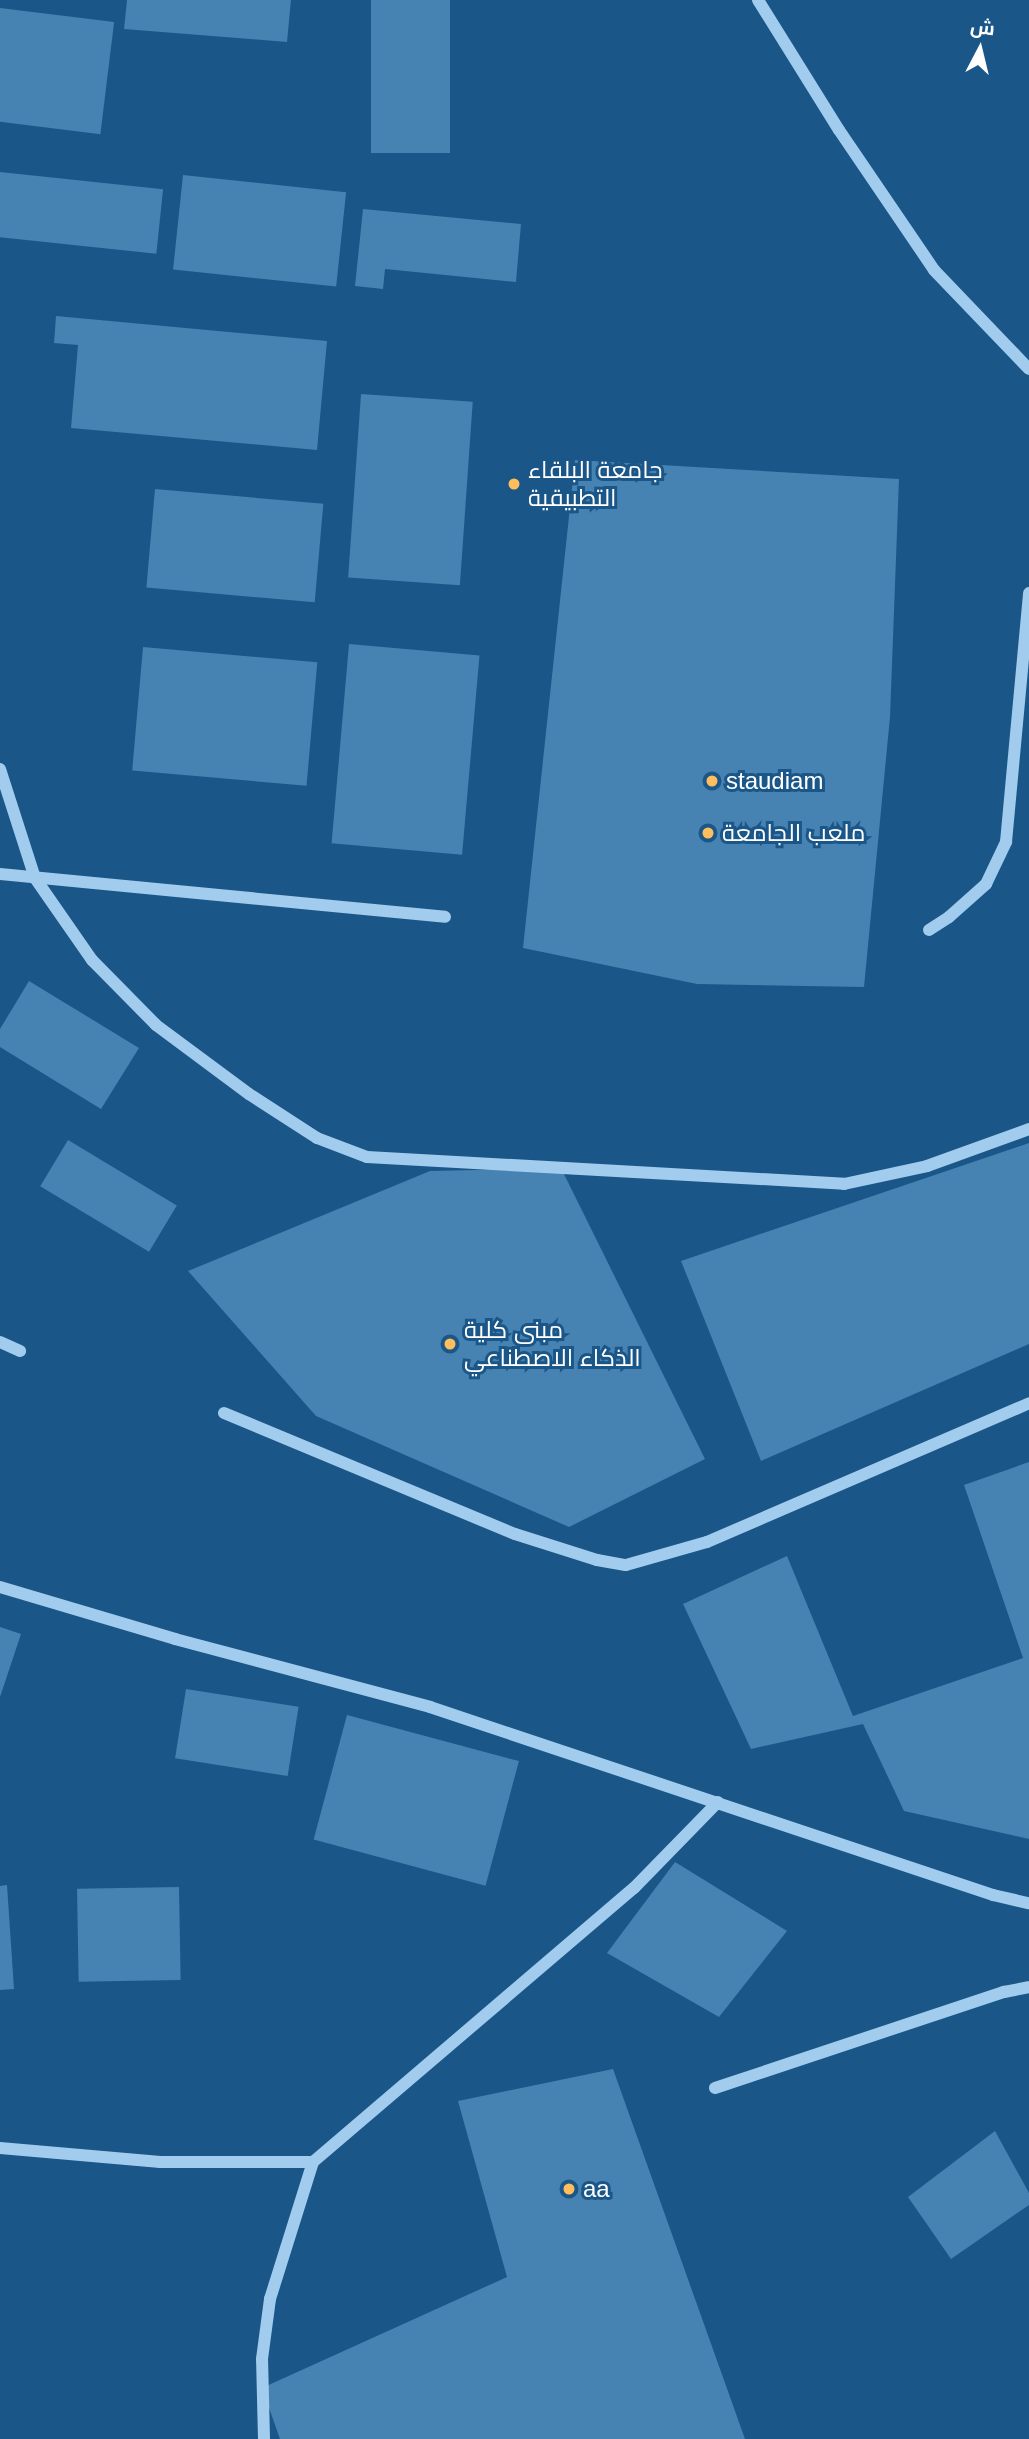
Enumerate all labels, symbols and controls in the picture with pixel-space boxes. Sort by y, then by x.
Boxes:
north arrow [945,14,1015,84]
text: ش [969,16,996,40]
place label: جامعة البلقاء التطبيقية [528,456,663,512]
marker: جامعة البلقاء التطبيقية [506,476,522,492]
place label: staudiam [726,767,823,795]
marker: staudiam [704,773,720,789]
place label: ملعب الجامعة [722,819,865,847]
marker: ملعب الجامعة [700,825,716,841]
place label: مبنى كلية الذكاء الاصطناعي [464,1316,641,1372]
marker: مبنى كلية الذكاء الاصطناعي [442,1336,458,1352]
place label: aa [583,2175,610,2203]
marker: aa [561,2181,577,2197]

